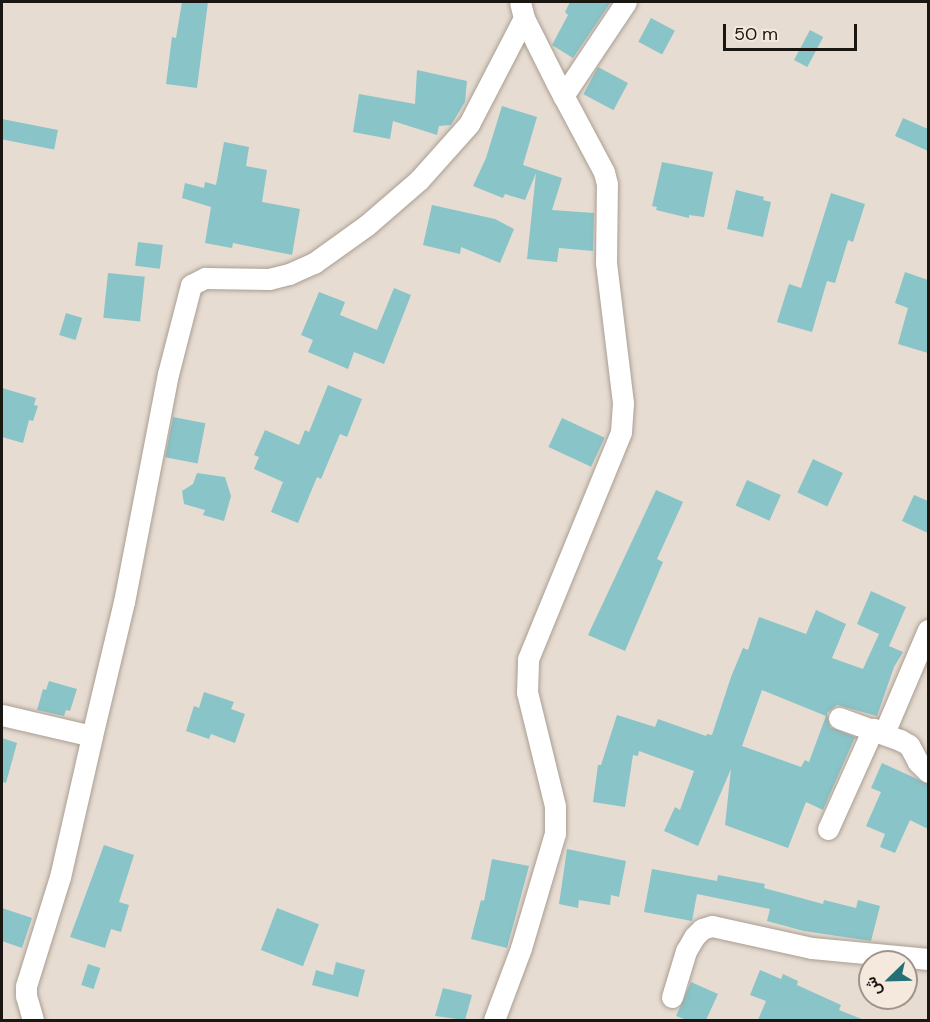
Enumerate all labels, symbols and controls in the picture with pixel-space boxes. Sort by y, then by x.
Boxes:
scale bar [726,12,860,50]
text: 50 m [734,22,778,46]
north arrow [858,950,918,1010]
text: ش [859,973,886,999]

